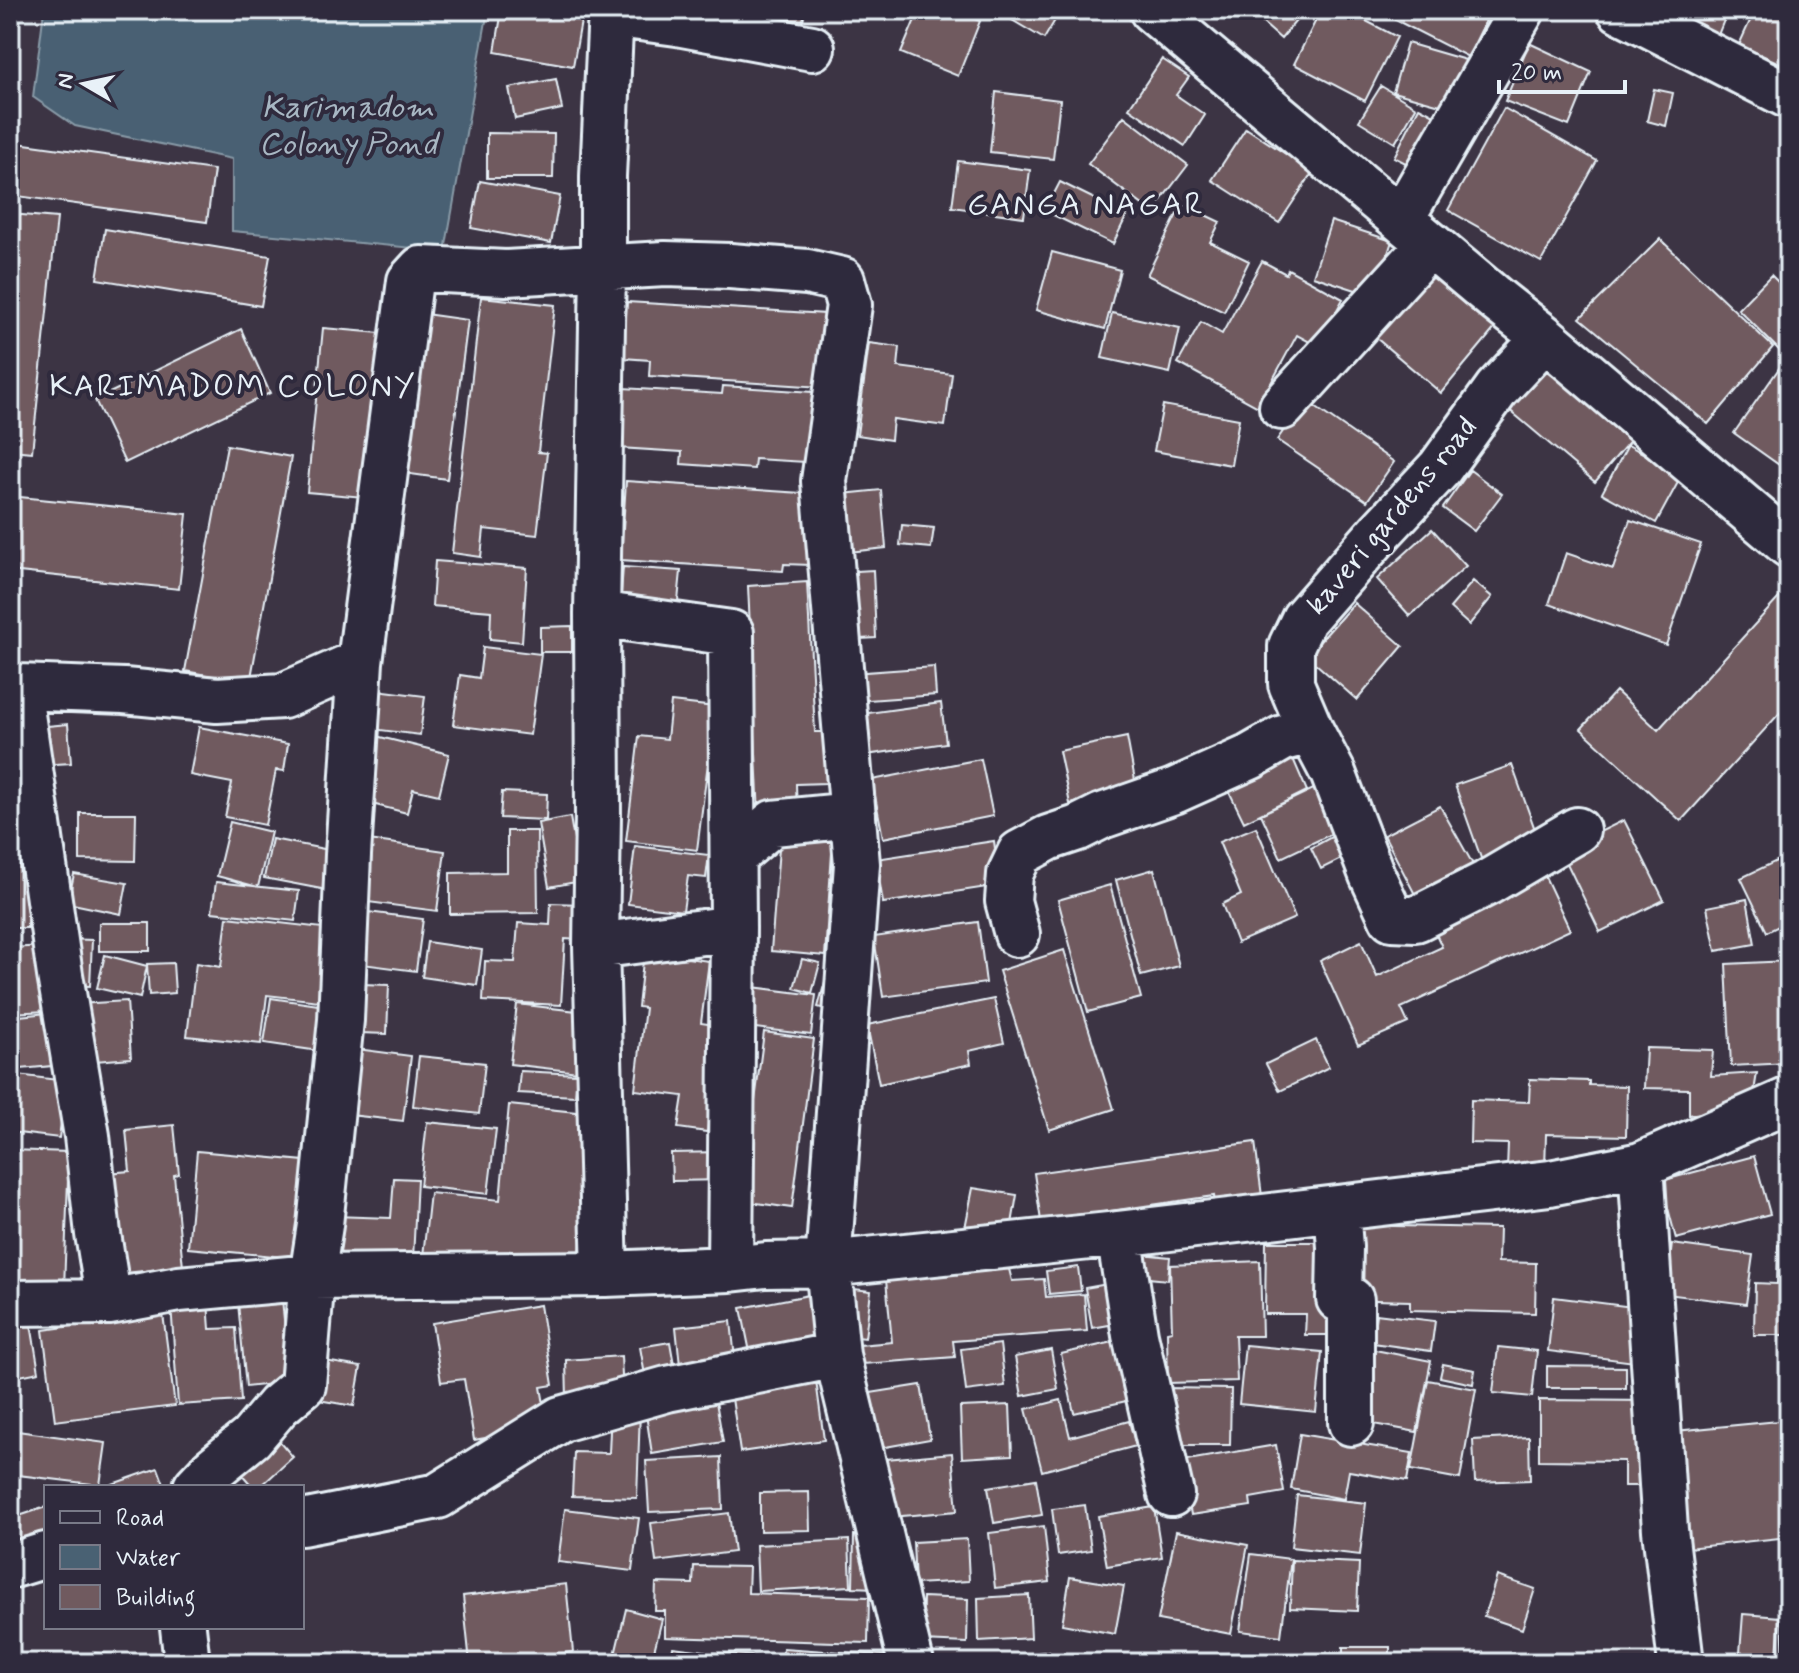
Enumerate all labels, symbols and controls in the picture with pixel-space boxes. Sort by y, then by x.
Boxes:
north arrow [44,44,124,124]
scale bar [1499,44,1625,94]
text: 20 m [1511,58,1562,89]
text: N [51,72,81,91]
water label: Karimadom Colony Pond [259,87,440,166]
district label: GANGA NAGAR [967,184,1205,226]
district label: KARIMADOM COLONY [49,366,417,408]
street label: kaveri gardens road [1298,409,1486,623]
legend [44,1485,304,1629]
text: Road [116,1503,164,1534]
text: Water [116,1543,181,1574]
text: Building [116,1583,196,1617]

